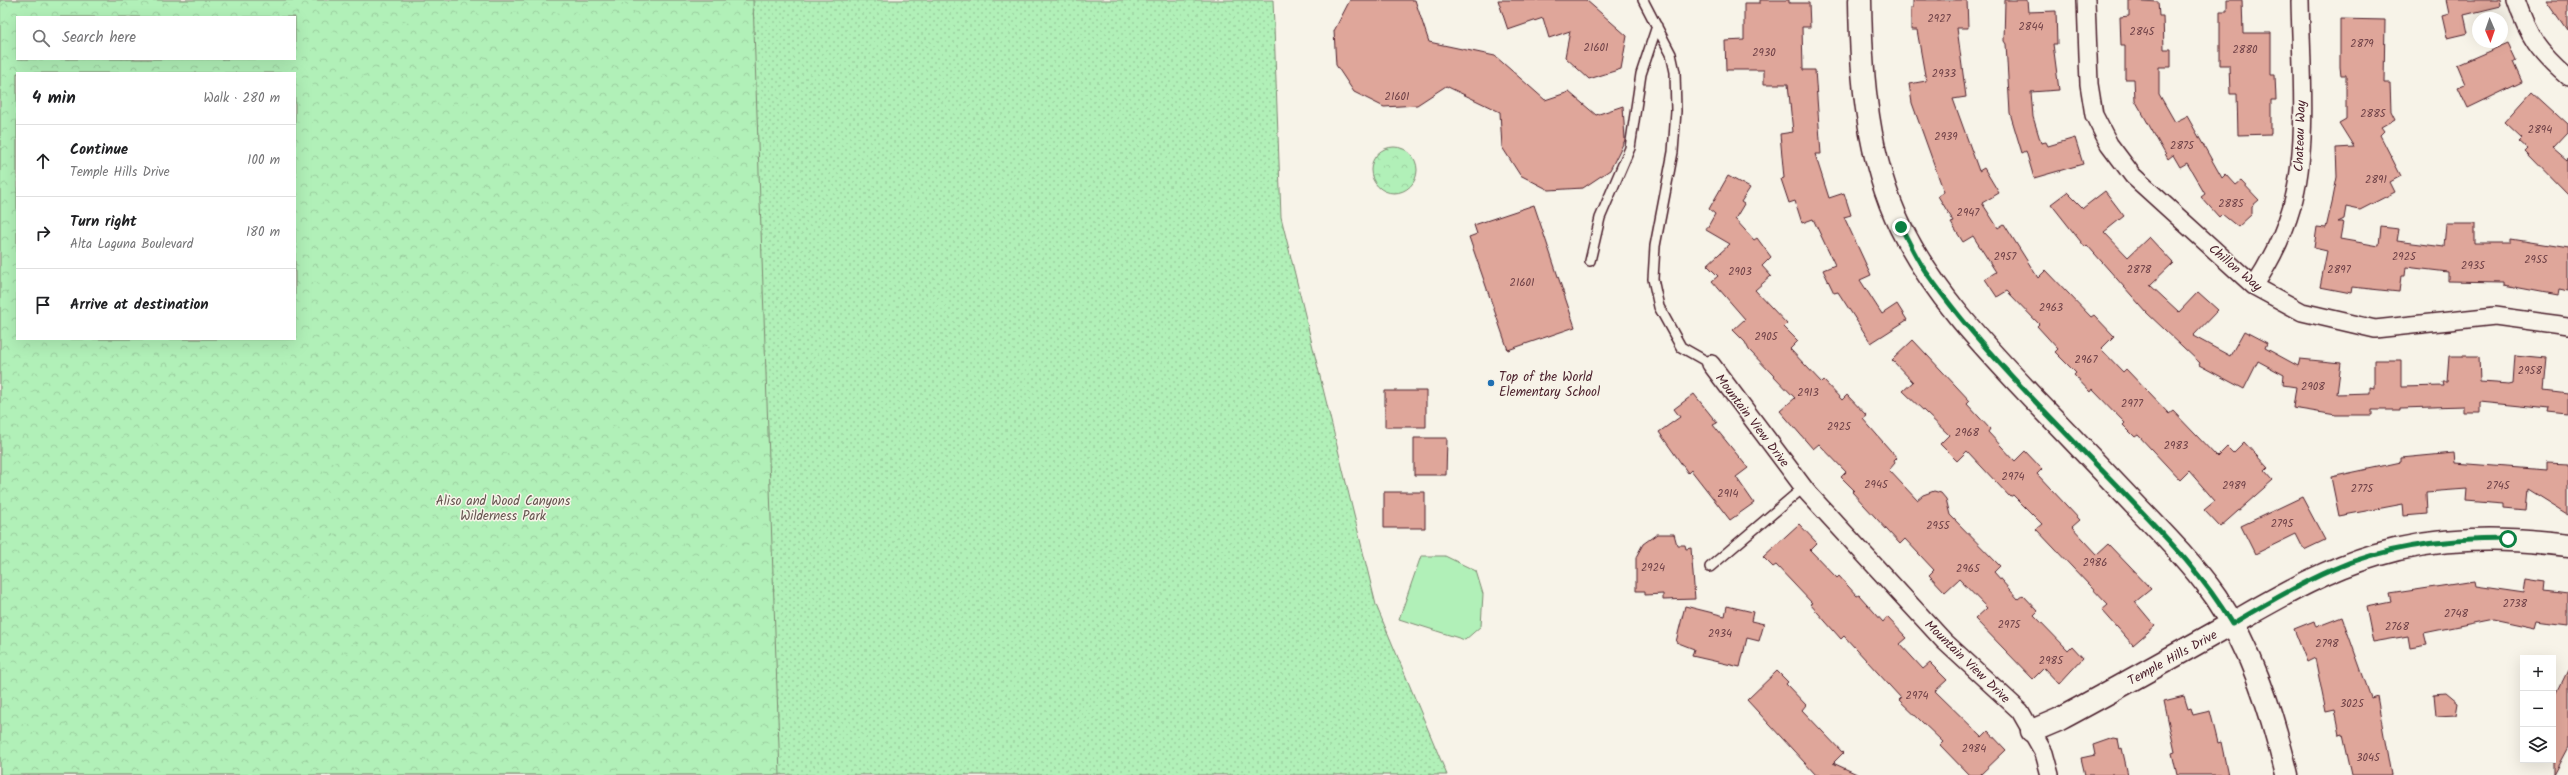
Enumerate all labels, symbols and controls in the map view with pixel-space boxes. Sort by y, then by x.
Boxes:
house number: 2927 [1927,10,1952,28]
north arrow [2472,12,2508,48]
search box [16,16,296,60]
house number: 2844 [2018,18,2044,36]
house number: 2845 [2130,23,2156,41]
text: Search here [62,26,136,50]
icon: search [30,27,52,49]
house number: 2879 [2350,35,2374,53]
house number: 21601 [1584,39,1608,57]
house number: 2880 [2232,41,2258,59]
house number: 2930 [1752,44,1776,62]
house number: 2933 [1932,65,1956,83]
text: 4 min [32,85,76,112]
text: Walk · 280 m [204,88,280,109]
house number: 21601 [1385,88,1409,106]
street label: Chateau Way [2289,99,2312,172]
house number: 2885 [2360,105,2387,123]
house number: 2894 [2528,121,2552,139]
house number: 2939 [1934,128,1958,146]
house number: 2875 [2170,137,2195,155]
text: Continue [70,138,128,162]
icon: ahead [32,150,54,172]
text: 100 m [247,150,280,171]
text: Temple Hills Drive [70,162,170,183]
house number: 2891 [2365,171,2387,189]
house number: 2885 [2218,195,2245,213]
house number: 2947 [1957,204,1980,222]
text: Turn right [70,210,137,234]
route end [1892,218,1910,236]
icon: right [32,222,54,244]
text: 180 m [246,222,280,243]
text: Alta Laguna Boulevard [70,234,193,255]
street label: Chillon Way [2204,239,2267,298]
house number: 2957 [1994,248,2017,266]
house number: 2925 [2392,248,2417,266]
house number: 2955 [2524,251,2549,269]
house number: 2935 [2461,257,2486,275]
house number: 2878 [2127,261,2152,279]
house number: 2897 [2327,261,2352,279]
house number: 2903 [1728,263,1752,281]
house number: 21601 [1510,274,1534,292]
text: Arrive at destination [70,293,209,317]
icon: arrive [32,294,54,316]
house number: 2963 [2039,299,2063,317]
house number: 2905 [1754,328,1779,346]
house number: 2967 [2075,351,2098,369]
house number: 2958 [2518,362,2543,380]
place label: Top of the World Elementary School [1499,367,1600,403]
street label: Mountain View Drive [1710,370,1794,472]
marker: Top of the World Elementary School [1486,378,1496,388]
house number: 2908 [2301,378,2325,396]
house number: 2913 [1797,384,1819,402]
house number: 2977 [2121,395,2144,413]
house number: 2925 [1827,418,1852,436]
house number: 2968 [1955,424,1980,442]
house number: 2983 [2164,437,2188,455]
house number: 2974 [2002,468,2024,486]
house number: 2945 [1864,476,1889,494]
house number: 2989 [2222,477,2247,495]
house number: 2745 [2486,477,2511,495]
house number: 2775 [2351,480,2374,498]
house number: 2914 [1717,485,1739,503]
park label: Aliso and Wood Canyons Wilderness Park [436,491,571,527]
house number: 2795 [2271,515,2294,533]
house number: 2955 [1926,517,1951,535]
route start [2499,530,2517,548]
house number: 2986 [2083,554,2107,572]
house number: 2924 [1641,559,1665,577]
house number: 2965 [1956,560,1981,578]
house number: 2738 [2503,595,2528,613]
house number: 2748 [2444,605,2468,623]
street label: Mountain View Drive [1919,615,2015,709]
house number: 2975 [1998,616,2021,634]
house number: 2768 [2385,618,2409,636]
house number: 2934 [1708,625,1732,643]
street label: Temple Hills Drive [2124,625,2222,692]
house number: 2798 [2315,635,2339,653]
house number: 2985 [2039,652,2064,670]
map controls [2520,655,2556,763]
button: + [2520,655,2556,691]
house number: 2974 [1906,687,1928,705]
button: − [2520,691,2556,727]
house number: 3025 [2340,695,2365,713]
button: layers [2520,727,2556,763]
house number: 2984 [1962,740,1986,758]
house number: 3045 [2356,749,2381,767]

